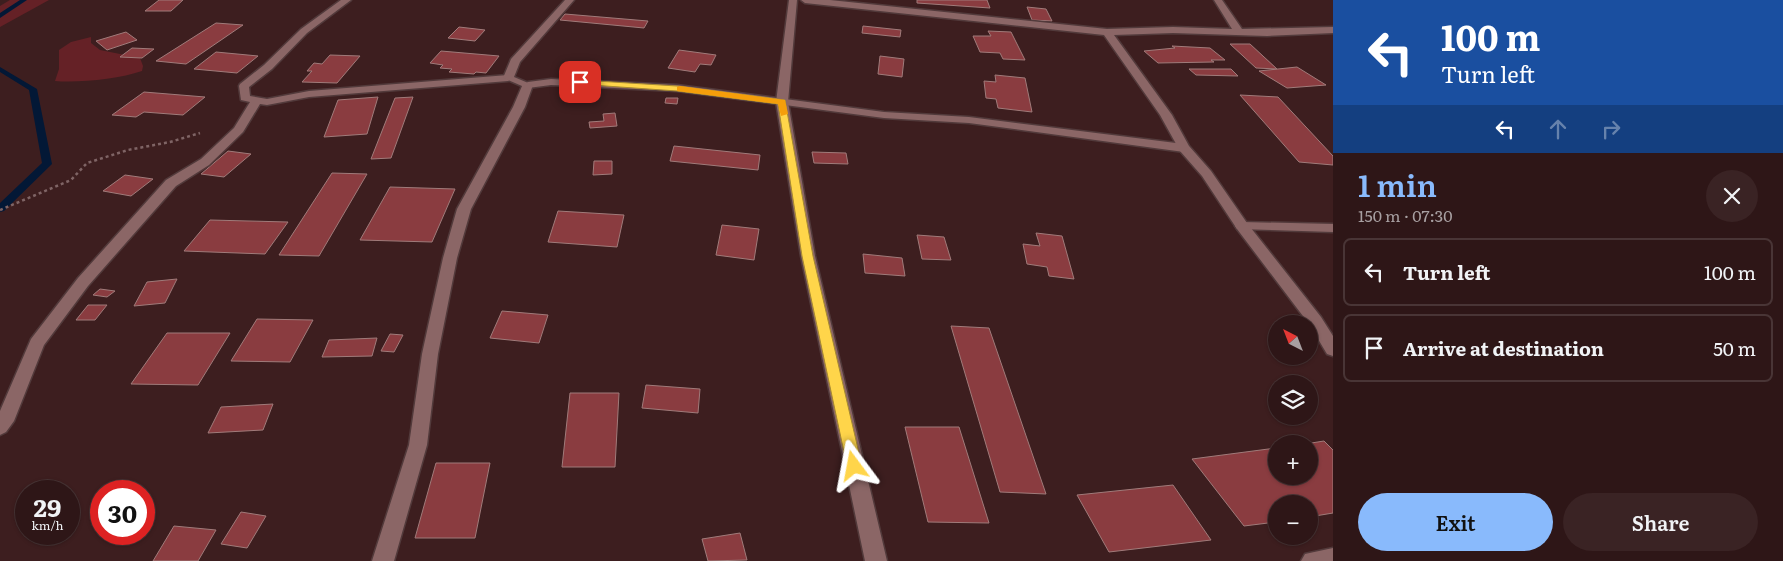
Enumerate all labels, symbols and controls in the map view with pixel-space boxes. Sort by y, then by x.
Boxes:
text: 100 m [1441,10,1541,62]
icon: left [1358,20,1423,85]
text: Turn left [1441,57,1535,90]
pin [559,61,601,103]
icon: arrive [566,68,594,96]
icon: left [1491,115,1519,143]
icon: ahead [1544,115,1572,143]
icon: right [1597,115,1625,143]
text: 1 min [1358,162,1437,206]
button: close [1706,170,1758,222]
text: 150 m · 07:30 [1358,203,1452,227]
icon: left [1360,258,1388,286]
text: Turn left [1403,258,1490,286]
text: 100 m [1704,258,1756,286]
north arrow [1268,315,1318,365]
map controls [1268,315,1318,545]
icon: arrive [1360,334,1388,362]
text: Arrive at destination [1403,334,1604,362]
text: 50 m [1713,334,1756,362]
button: layers [1268,375,1318,425]
button: + [1268,435,1318,485]
position arrow [827,439,879,491]
speed limit sign: 30 [90,480,155,545]
text: 29 [34,488,61,525]
button: Exit [1358,493,1553,551]
button: Share [1563,493,1758,551]
button: − [1268,495,1318,545]
text: km/h [32,516,63,534]

